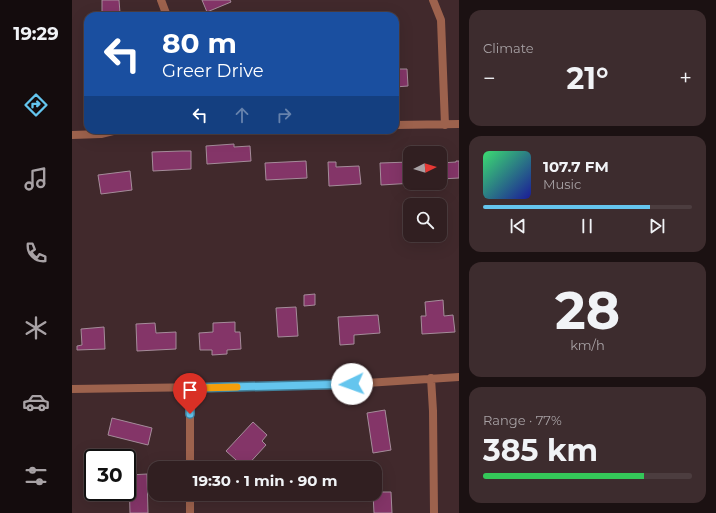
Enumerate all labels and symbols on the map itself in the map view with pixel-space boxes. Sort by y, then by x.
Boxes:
north arrow [403,146,447,190]
position arrow [331,363,373,405]
pin [173,373,207,414]
speed limit sign: 30 [84,449,136,501]

